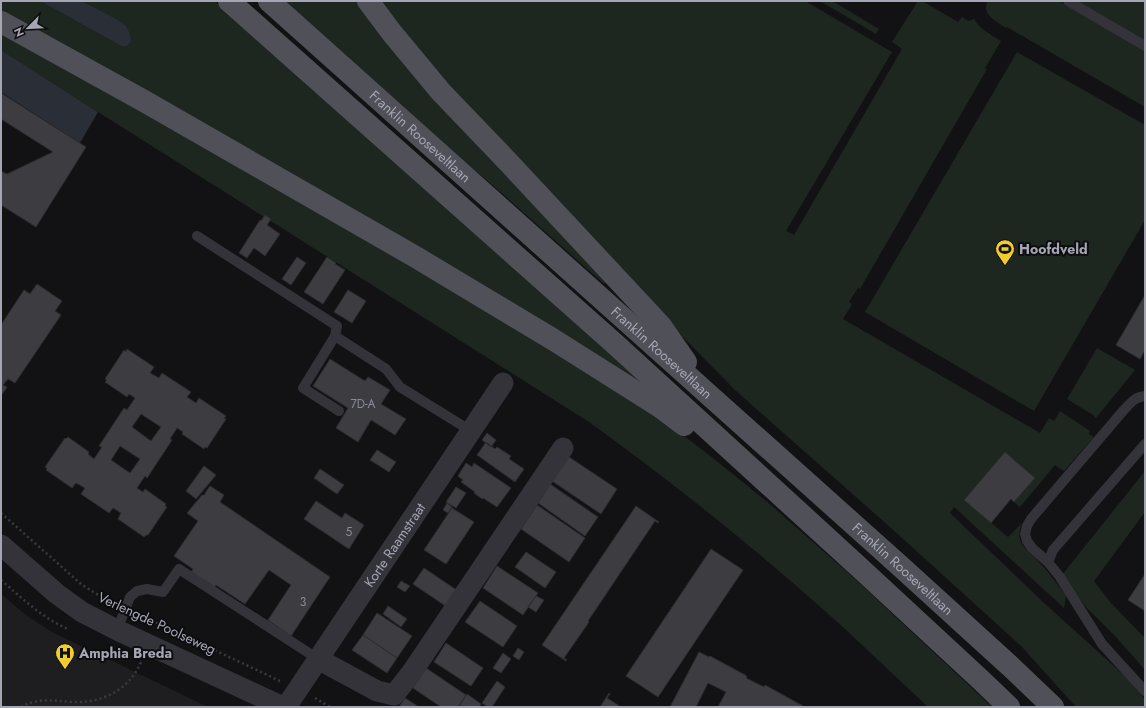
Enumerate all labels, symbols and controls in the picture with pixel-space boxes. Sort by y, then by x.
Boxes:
north arrow [8,8,48,48]
text: N [10,25,28,39]
street label: Franklin Rooseveltlaan [365,86,475,187]
sports icon: Hoofdveld [994,238,1016,266]
place label: Hoofdveld [1019,239,1088,259]
street label: Franklin Rooseveltlaan [607,302,717,403]
house number: 7D-A [351,395,376,413]
street label: Korte Raamstraat [359,498,430,591]
street label: Franklin Rooseveltlaan [848,518,958,620]
house number: 5 [346,523,353,541]
street label: Verlengde Poolseweg [95,587,219,659]
house number: 3 [300,593,307,611]
hospital icon: Amphia Breda [54,642,76,670]
place label: Amphia Breda [78,643,172,663]

